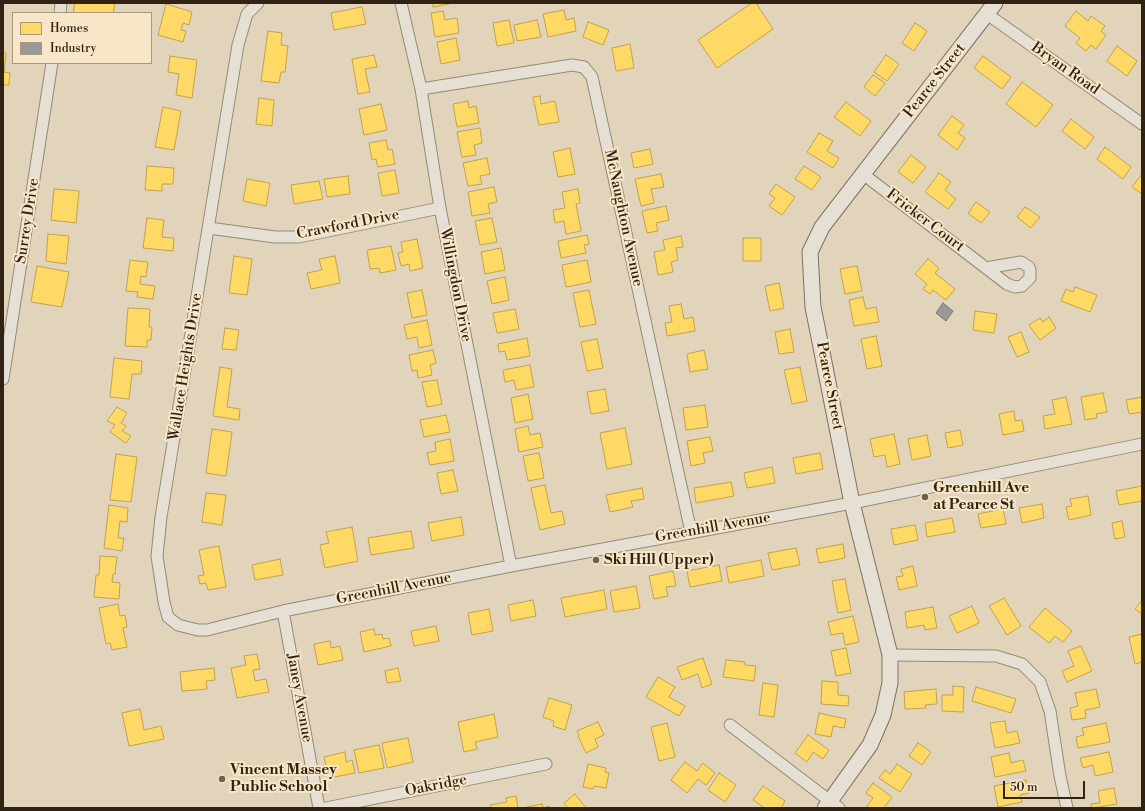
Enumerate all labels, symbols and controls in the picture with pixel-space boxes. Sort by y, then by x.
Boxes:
legend [12,12,152,64]
text: Homes [50,21,88,36]
street label: Bryan Road [1027,39,1103,99]
street label: Pearce Street [900,40,970,122]
text: Industry [50,41,96,56]
street label: McNaughton Avenue [600,148,646,288]
street label: Surrey Drive [12,177,44,265]
street label: Fricker Court [882,186,968,256]
street label: Crawford Drive [295,206,401,244]
street label: Willingdon Drive [435,226,475,344]
street label: Wallace Heights Drive [165,292,207,442]
street label: Pearce Street [812,340,846,432]
place label: Greenhill Ave at Pearce St [933,479,1029,514]
marker: Greenhill Ave at Pearce St [920,492,930,502]
street label: Greenhill Avenue [654,509,772,547]
place label: Ski Hill (Upper) [604,551,714,569]
marker: Ski Hill (Upper) [591,555,601,565]
street label: Greenhill Avenue [335,569,453,609]
street label: Janey Avenue [282,652,316,744]
place label: Vincent Massey Public School [230,761,337,796]
street label: Oakridge [404,771,468,801]
scale bar [1005,773,1087,799]
marker: Vincent Massey Public School [217,774,227,784]
text: 50 m [1010,780,1038,795]

